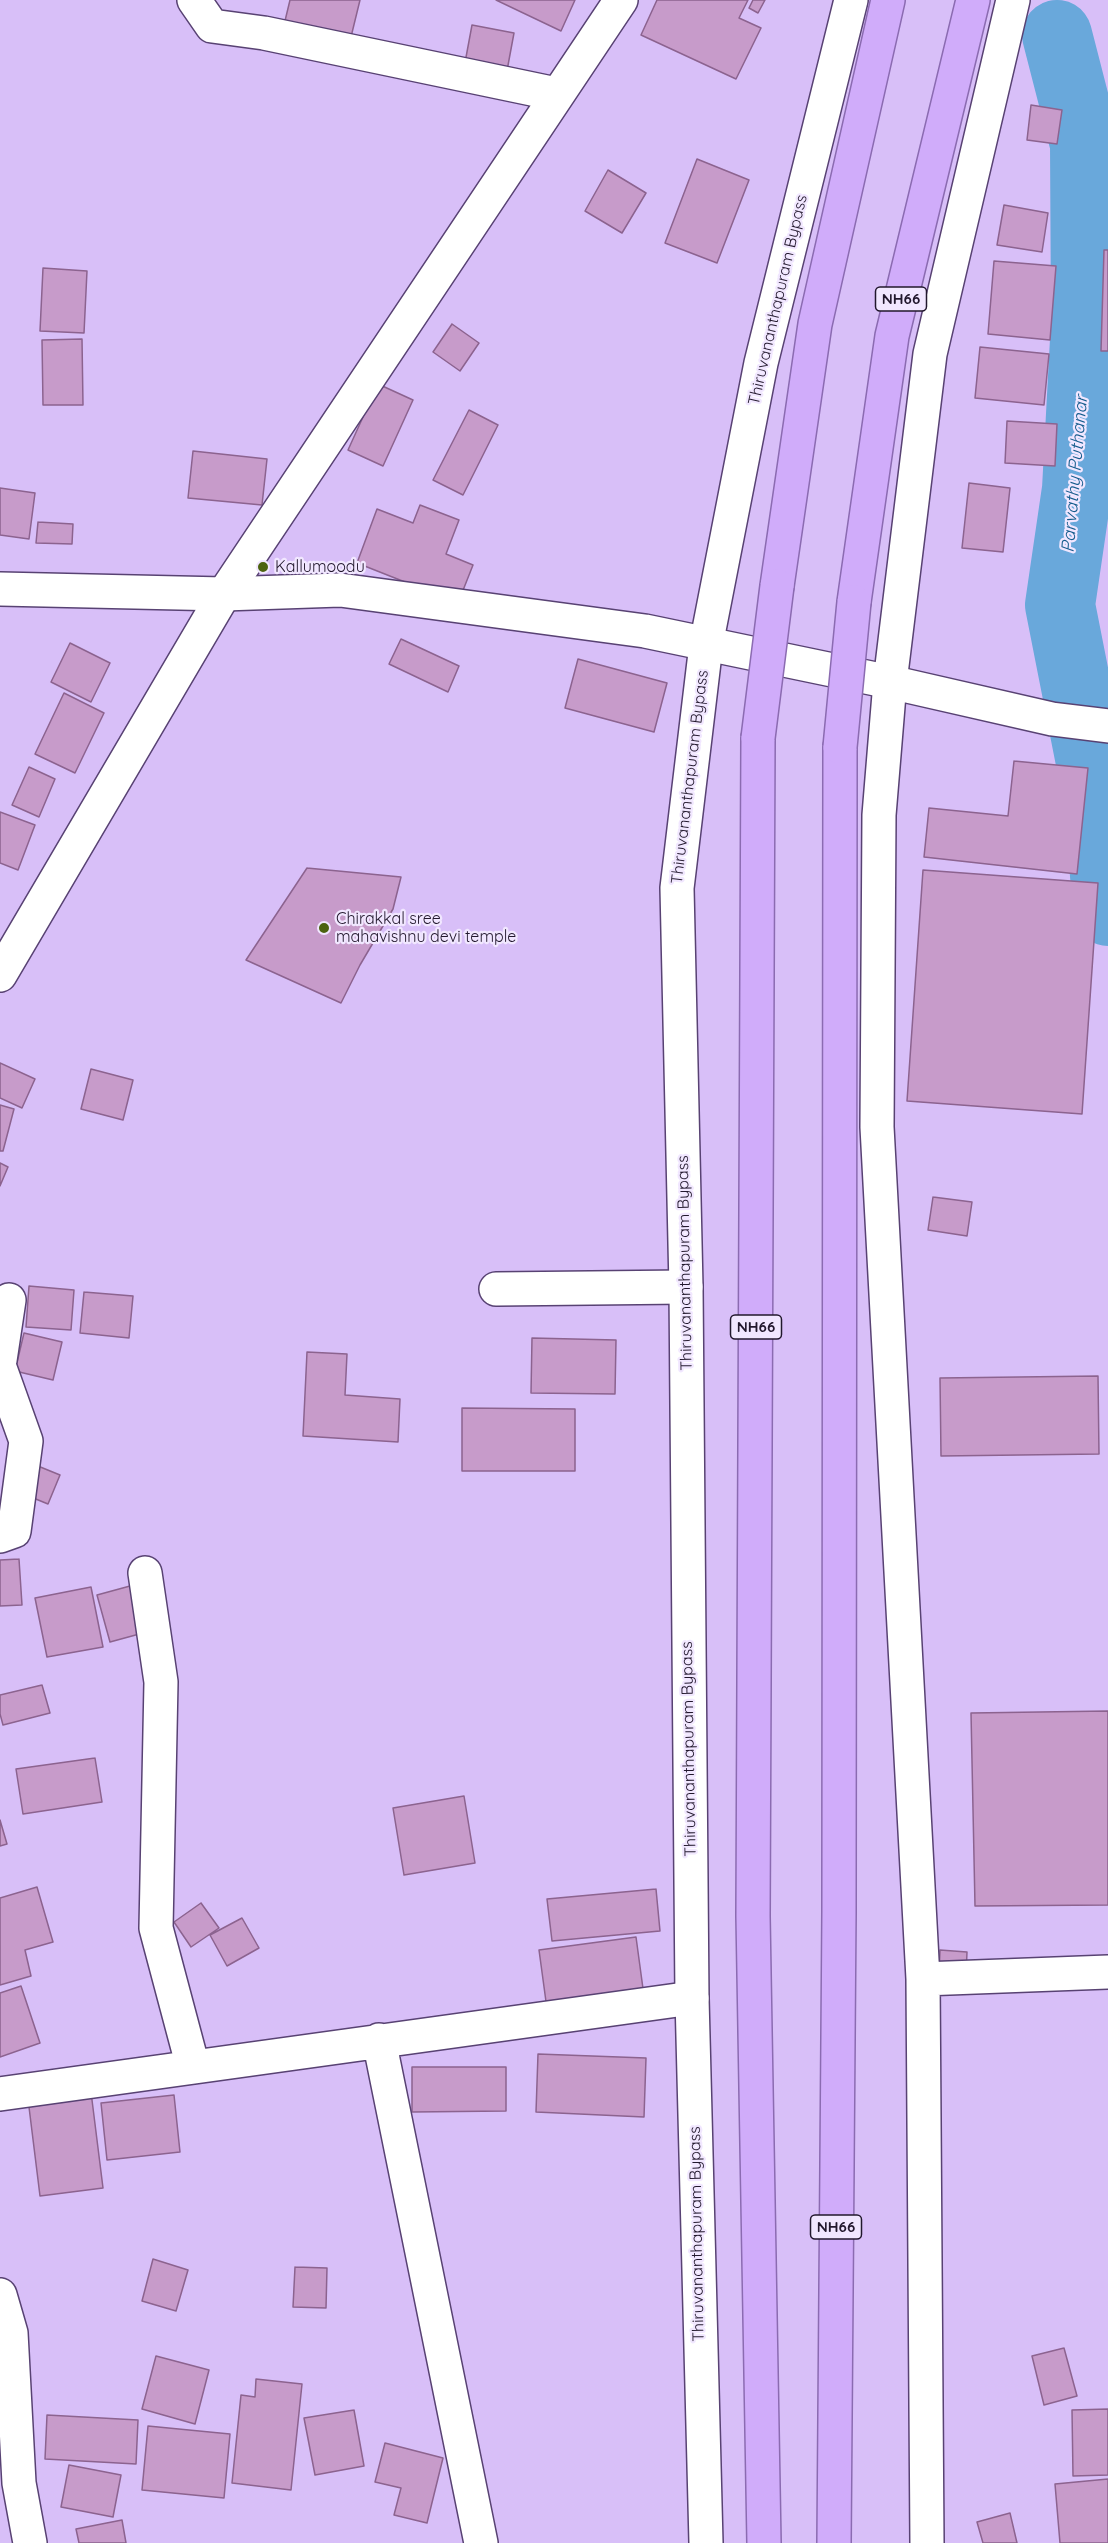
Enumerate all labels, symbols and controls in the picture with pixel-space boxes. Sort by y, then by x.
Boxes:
street label: Thiruvananthapuram Bypass [744,193,812,407]
road number: NH66 [876,287,926,311]
water label: Parvathy Puthanar [1057,395,1093,553]
place label: Kallumoodu [275,557,365,577]
marker: Kallumoodu [256,560,270,574]
street label: Thiruvananthapuram Bypass [667,669,713,885]
place label: Chirakkal sree mahavishnu devi temple [336,909,516,947]
marker: Chirakkal sree mahavishnu devi temple [317,921,331,935]
street label: Thiruvananthapuram Bypass [674,1155,696,1371]
road number: NH66 [730,1315,782,1339]
street label: Thiruvananthapuram Bypass [678,1641,700,1857]
street label: Thiruvananthapuram Bypass [686,2126,708,2342]
road number: NH66 [810,2215,862,2239]

